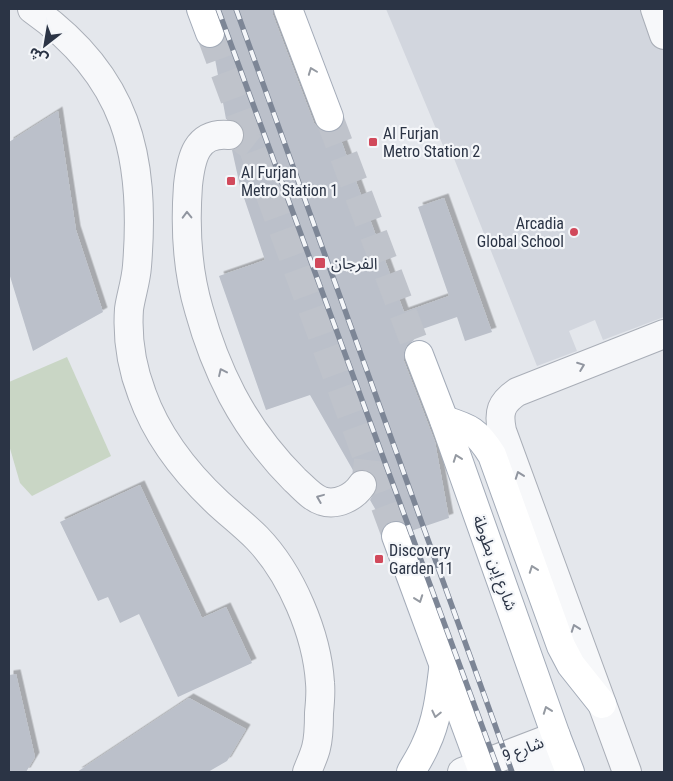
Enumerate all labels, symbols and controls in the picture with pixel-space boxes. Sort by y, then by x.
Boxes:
north arrow [20,20,70,70]
text: ش [26,44,51,68]
one-way arrow [308,67,318,76]
place label: Al Furjan Metro Station 2 [383,124,480,161]
marker: Al Furjan Metro Station 2 [367,136,379,148]
place label: Al Furjan Metro Station 1 [241,163,338,200]
marker: Al Furjan Metro Station 1 [225,175,237,187]
one-way arrow [181,211,192,219]
place label: Arcadia Global School [477,214,564,251]
marker: Arcadia Global School [568,226,580,238]
place label: الفرجان [331,254,378,273]
marker: الفرجان [313,256,327,270]
one-way arrow [576,362,585,373]
one-way arrow [217,368,228,377]
one-way arrow [453,455,463,463]
one-way arrow [515,471,525,480]
one-way arrow [316,494,325,504]
street label: شارع إبن بطوطة [466,513,521,614]
place label: Discovery Garden 11 [389,541,454,578]
marker: Discovery Garden 11 [373,553,385,565]
one-way arrow [529,565,539,573]
one-way arrow [413,594,423,602]
one-way arrow [571,624,581,633]
one-way arrow [543,707,553,715]
one-way arrow [431,709,442,718]
street label: شارع 9 [500,732,547,768]

